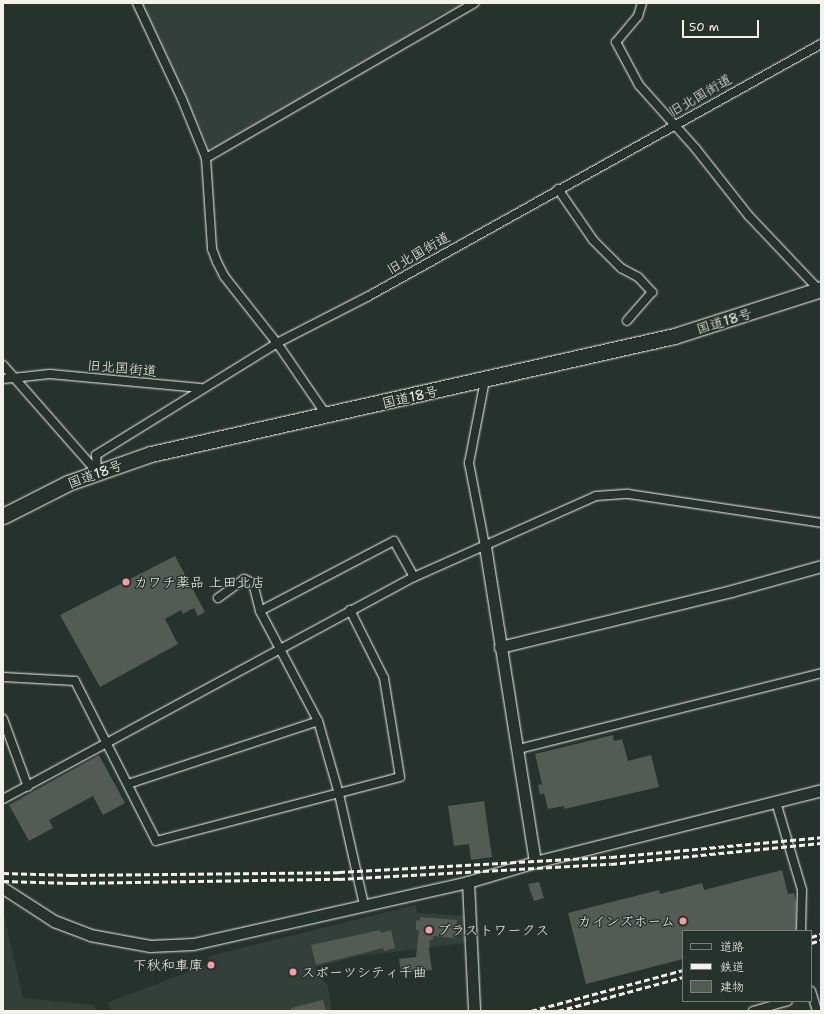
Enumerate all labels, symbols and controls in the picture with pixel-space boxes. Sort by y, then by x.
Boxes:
scale bar [684,12,761,38]
text: 50 m [689,19,719,35]
street label: 旧北国街道 [665,70,735,120]
street label: 旧北国街道 [383,228,453,278]
street label: 国道18号 [694,305,754,337]
street label: 旧北国街道 [86,357,158,379]
street label: 国道18号 [380,382,440,412]
street label: 国道18号 [65,456,125,492]
place label: カワチ薬品 上田北店 [134,574,265,590]
marker: カワチ薬品 上田北店 [121,577,131,587]
place label: カインズホーム [577,913,675,929]
marker: カインズホーム [678,916,688,926]
place label: ブラストワークス [437,922,549,938]
marker: ブラストワークス [424,925,434,935]
legend [682,930,812,1002]
text: 道路 [720,939,744,955]
place label: 下秋和車庫 [133,957,203,973]
text: 鉄道 [720,959,744,975]
marker: 下秋和車庫 [206,960,216,970]
place label: スポーツシティ千曲 [301,964,427,980]
marker: スポーツシティ千曲 [288,967,298,977]
text: 建物 [720,979,744,995]

